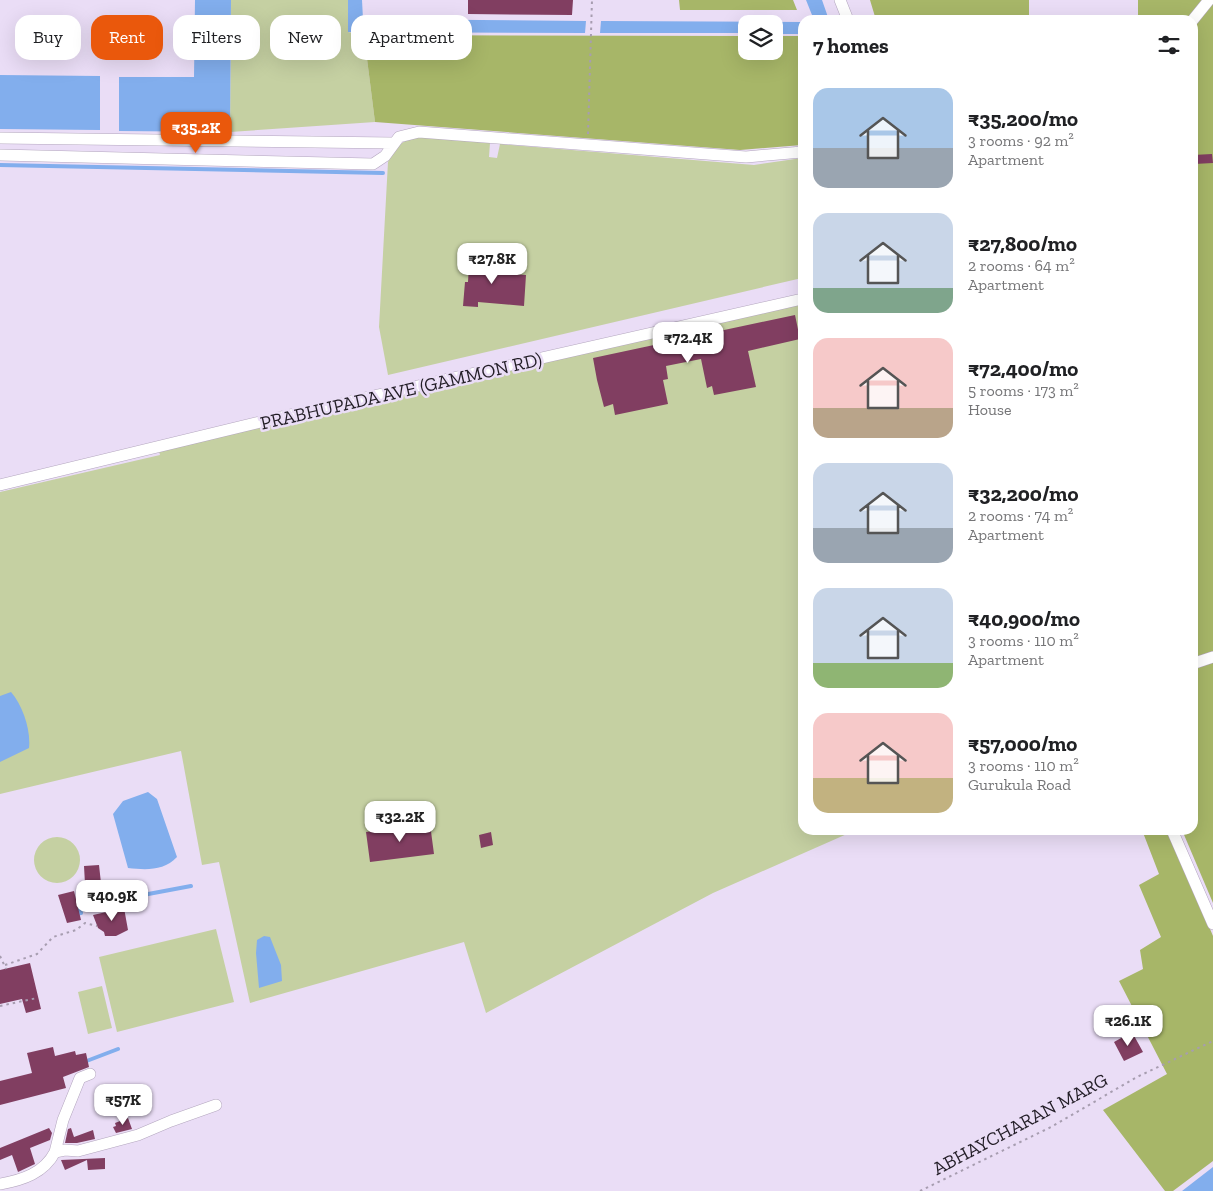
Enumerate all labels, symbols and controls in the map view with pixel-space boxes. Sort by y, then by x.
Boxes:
chip: Buy [15,15,81,60]
chip: Rent [91,15,163,60]
chip: Filters [173,15,260,60]
chip: New [270,15,341,60]
chip: Apartment [351,15,472,60]
map controls [738,15,783,60]
button: layers [738,15,783,60]
icon: filters [1155,31,1183,59]
text: 7 homes [813,33,889,58]
text: ₹35,200/mo [968,106,1078,131]
icon: home [853,108,913,168]
pin: ₹35.2K [155,112,237,154]
text: ₹35.2K [172,118,220,137]
text: 3 rooms · 92 m² [968,131,1074,150]
text: Apartment [968,150,1044,169]
text: ₹27,800/mo [968,231,1077,256]
icon: home [853,233,913,293]
pin: ₹27.8K [451,242,533,285]
text: ₹27.8K [468,249,516,268]
text: 2 rooms · 64 m² [968,256,1075,275]
text: Apartment [968,275,1044,294]
pin: ₹72.4K [647,322,729,364]
text: ₹72.4K [664,328,712,347]
street label: PRABHUPADA AVE (GAMMON RD) [258,347,544,435]
text: ₹72,400/mo [968,356,1078,381]
icon: home [853,358,913,418]
text: 5 rooms · 173 m² [968,381,1079,400]
text: House [968,400,1011,419]
text: ₹32,200/mo [968,481,1078,506]
icon: home [853,483,913,543]
text: 2 rooms · 74 m² [968,506,1073,525]
text: Apartment [968,525,1044,544]
text: ₹40,900/mo [968,606,1080,631]
icon: home [853,608,913,668]
text: 3 rooms · 110 m² [968,631,1079,650]
text: Apartment [968,650,1044,669]
text: ₹57,000/mo [968,731,1077,756]
icon: home [853,733,913,793]
text: 3 rooms · 110 m² [968,756,1079,775]
text: Gurukula Road [968,775,1071,794]
pin: ₹32.2K [359,800,441,843]
text: ₹32.2K [376,807,424,826]
pin: ₹40.9K [71,880,153,922]
text: ₹40.9K [87,886,137,905]
pin: ₹26.1K [1087,1004,1169,1047]
text: ₹26.1K [1105,1011,1151,1030]
street label: ABHAYCHARAN MARG [928,1068,1112,1180]
pin: ₹57K [93,1084,153,1126]
text: ₹57K [105,1090,141,1109]

